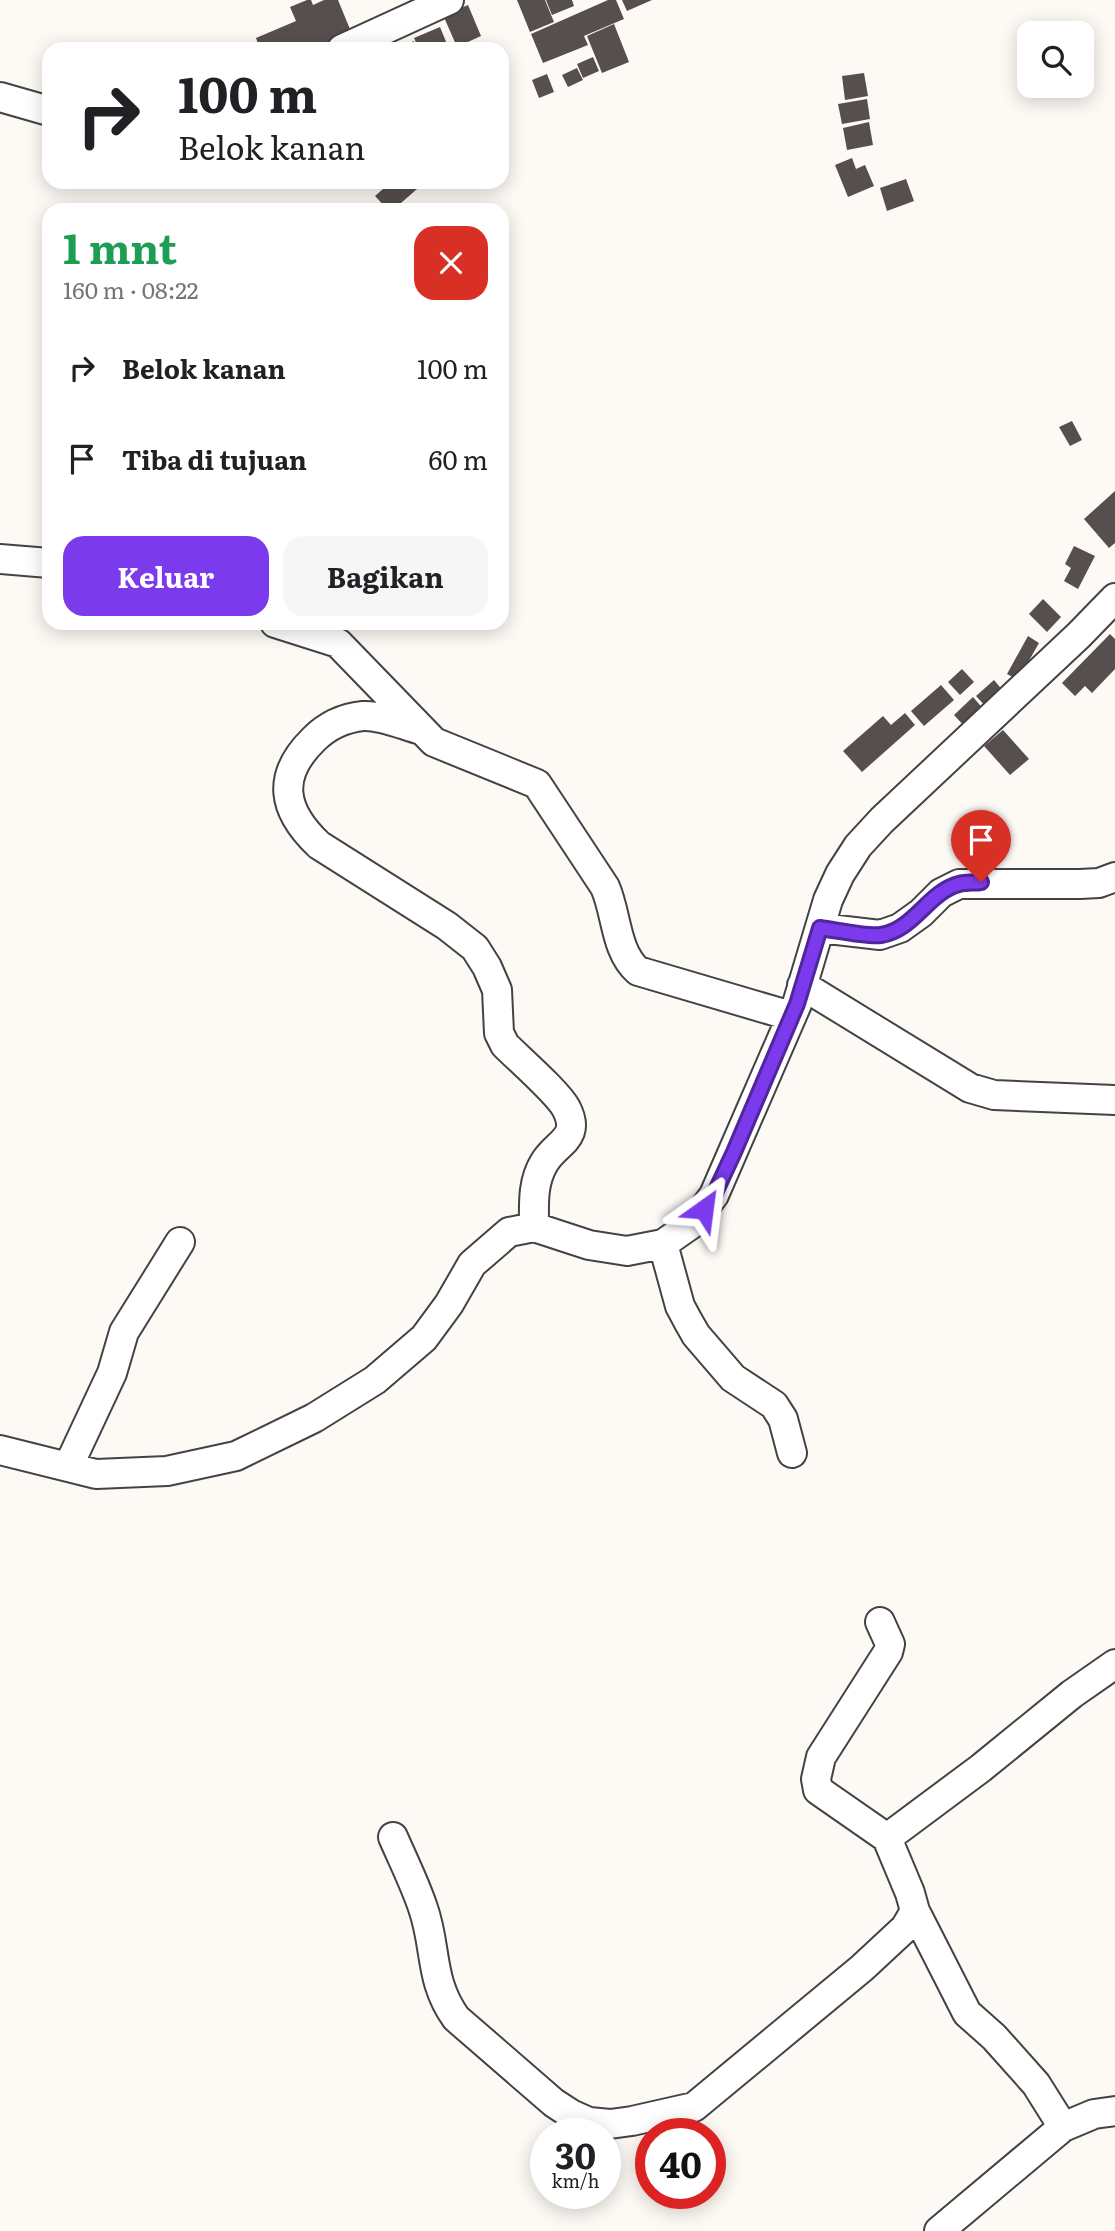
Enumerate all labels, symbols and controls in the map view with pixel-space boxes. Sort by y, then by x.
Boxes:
map controls [1017,21,1094,98]
button: search [1017,21,1094,98]
text: 100 m [178,55,317,128]
icon: right [63,70,154,161]
text: Belok kanan [178,122,366,170]
text: 1 mnt [63,215,177,277]
button: close [414,226,488,300]
text: 160 m · 08:22 [63,272,199,306]
text: Belok kanan [122,348,286,387]
text: 100 m [417,348,488,387]
icon: right [63,349,101,387]
text: Tiba di tujuan [122,439,307,478]
text: 60 m [429,439,488,478]
icon: arrive [63,440,101,478]
button: Keluar [63,536,269,616]
button: Bagikan [283,536,488,616]
pin [951,810,1011,882]
icon: arrive [962,821,1000,859]
position arrow [667,1172,741,1246]
speed limit sign: 40 [635,2118,726,2209]
text: 30 [555,2128,596,2180]
text: km/h [552,2167,599,2194]

